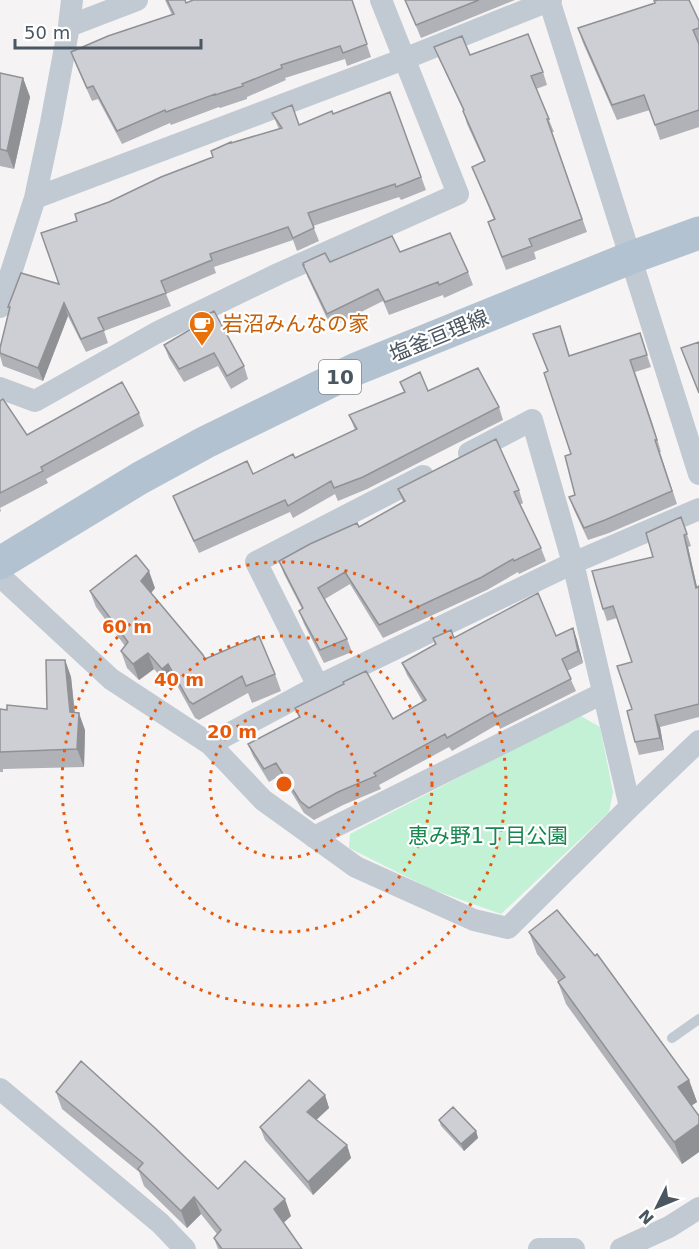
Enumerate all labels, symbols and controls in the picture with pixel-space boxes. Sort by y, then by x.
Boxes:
scale bar [15,12,201,50]
text: 50 m [24,22,70,43]
street label: 塩釜亘理線 [386,305,492,367]
cafe icon: 岩沼みんなの家 [187,309,217,347]
place label: 岩沼みんなの家 [222,312,369,336]
road number: 10 [319,360,361,394]
text: 60 m [102,616,152,637]
text: 40 m [154,669,204,690]
text: 20 m [207,721,257,742]
centre of rings [274,774,294,794]
park label: 恵み野1丁目公園 [408,824,568,848]
north arrow [627,1177,687,1237]
text: N [635,1206,658,1228]

